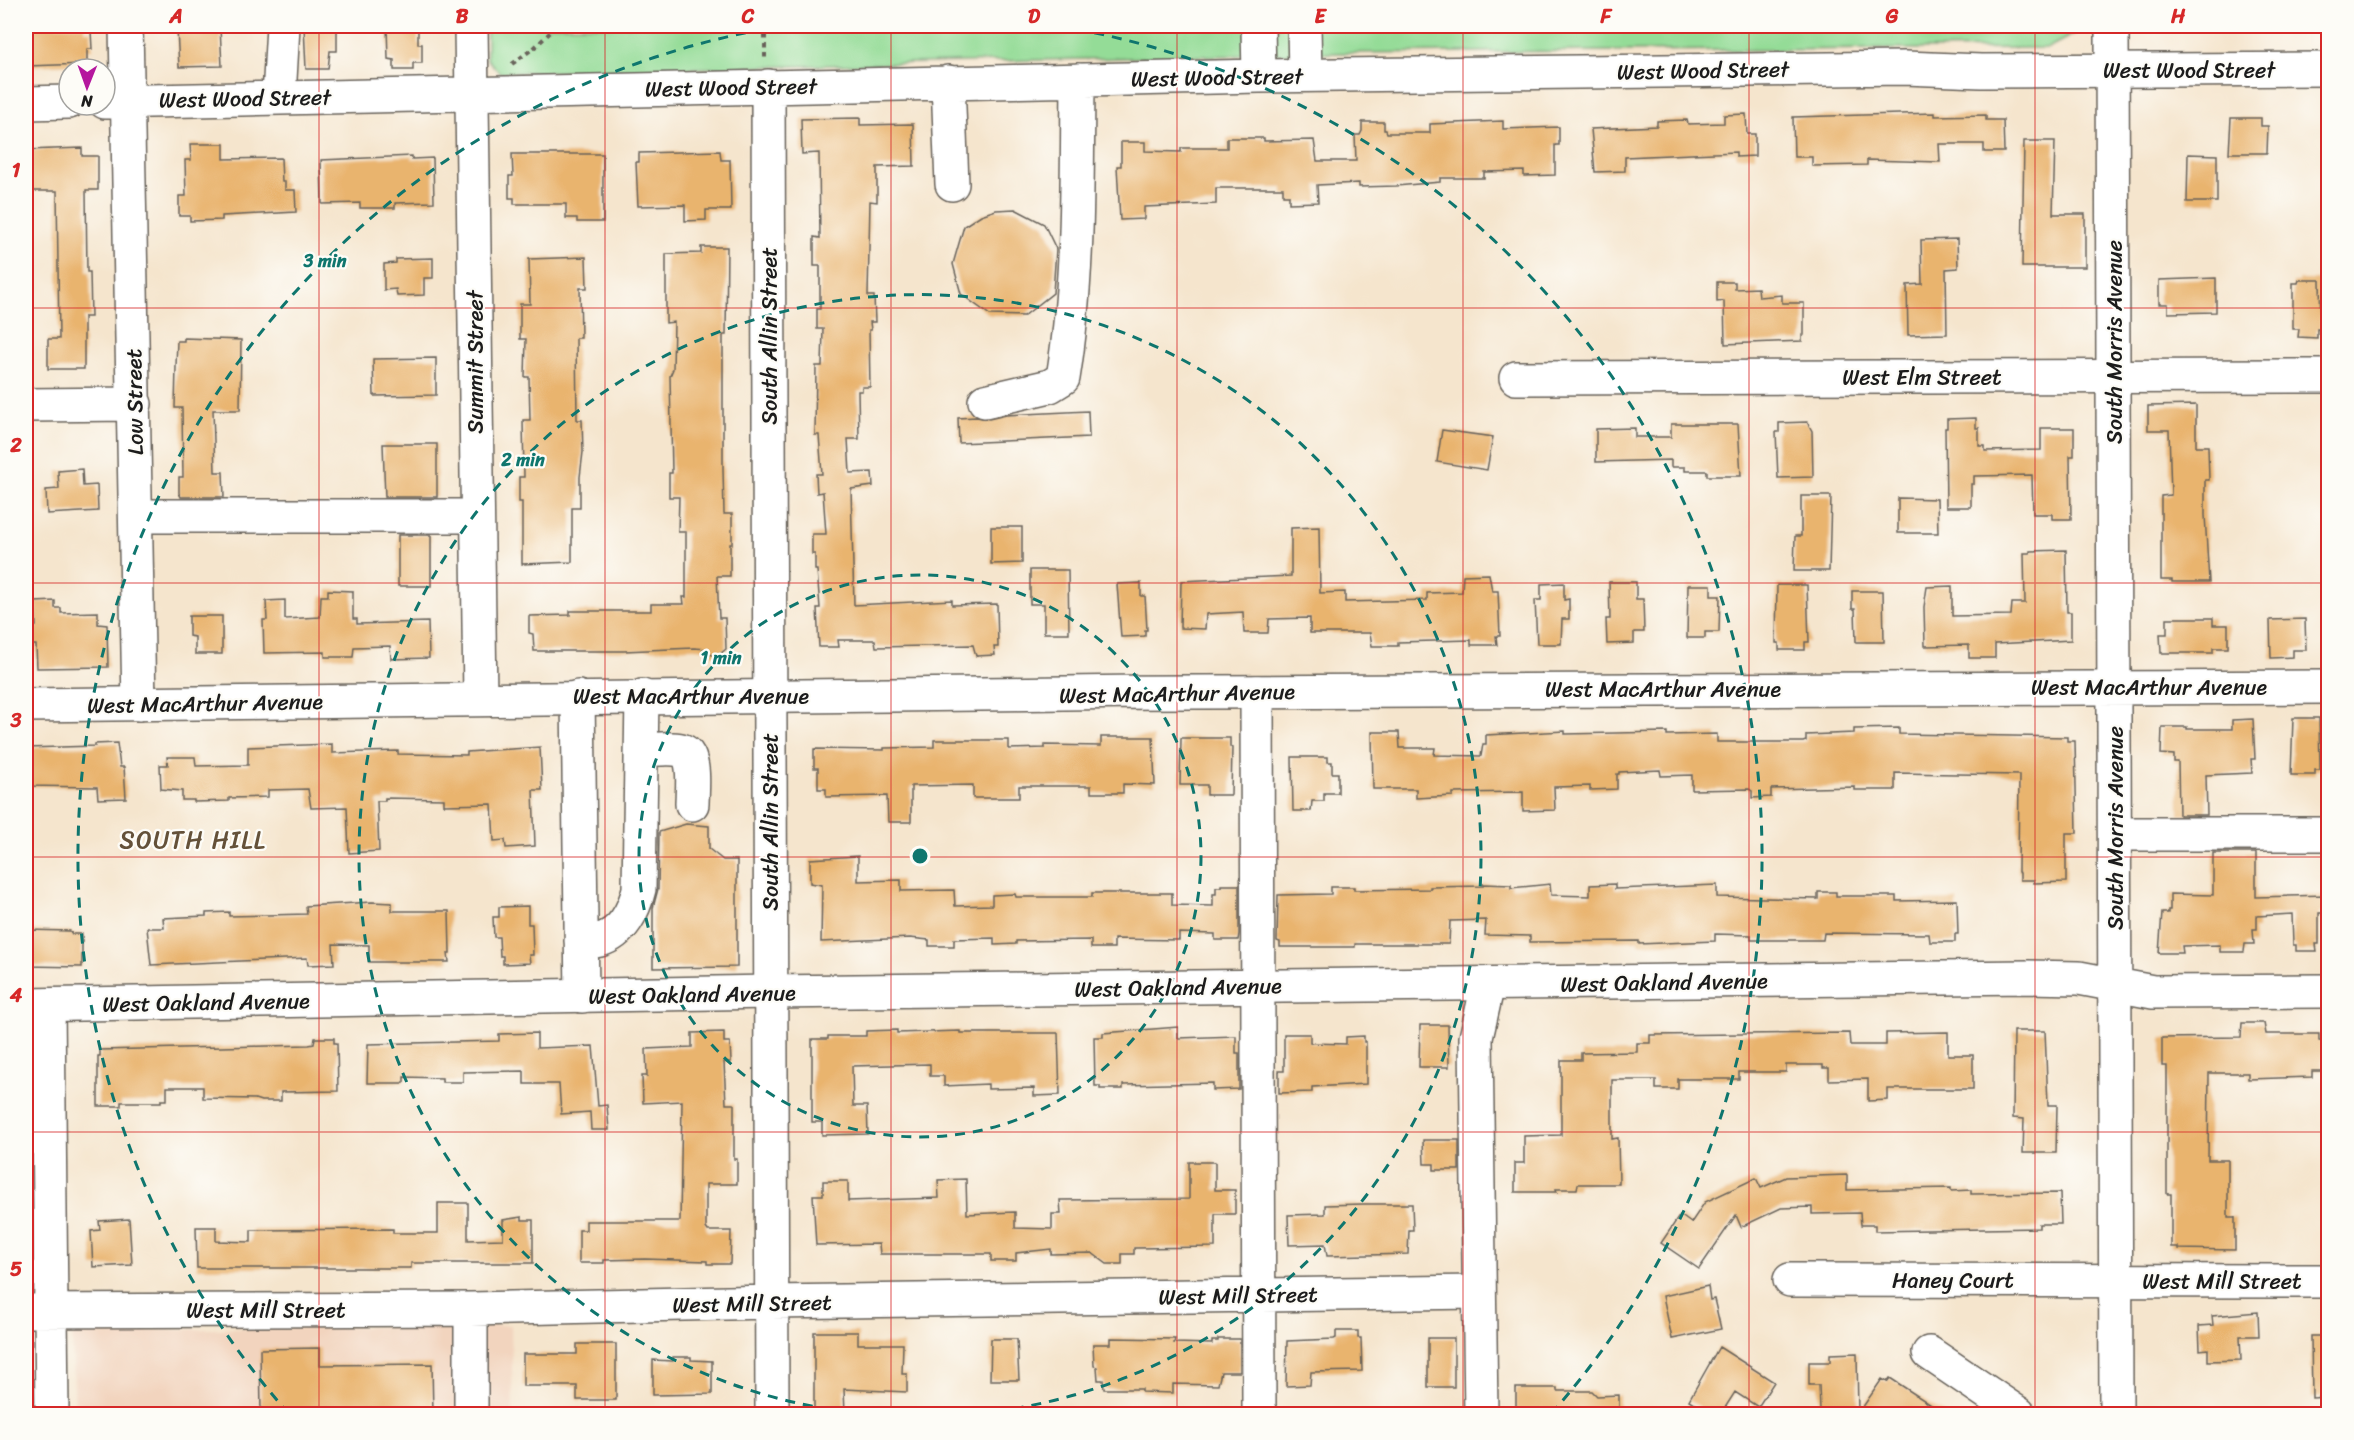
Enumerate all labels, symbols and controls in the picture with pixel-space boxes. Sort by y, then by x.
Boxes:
text: A [168,0,183,34]
text: B [456,0,469,34]
text: C [741,0,755,34]
text: D [1028,0,1041,34]
text: E [1314,0,1327,34]
text: F [1600,0,1613,34]
text: G [1885,0,1899,34]
text: H [2170,0,2186,34]
street label: West Wood Street [1617,49,1791,91]
street label: West Wood Street [2103,51,2276,90]
street label: West Wood Street [1131,56,1305,98]
north arrow [57,57,117,117]
street label: West Wood Street [645,66,819,108]
street label: West Wood Street [159,77,333,119]
text: N [80,87,94,116]
text: 1 [12,153,21,188]
street label: South Morris Avenue [2095,240,2134,444]
text: 3 min [302,245,347,277]
street label: South Allin Street [750,247,789,425]
street label: Summit Street [456,289,495,434]
street label: Low Street [114,348,155,455]
street label: West Elm Street [1842,358,2002,397]
text: 2 [9,428,22,463]
text: 2 min [500,444,545,476]
text: 1 min [701,642,742,674]
street label: West MacArthur Avenue [2031,668,2267,707]
street label: West MacArthur Avenue [1545,670,1781,709]
street label: West MacArthur Avenue [1059,672,1296,715]
street label: West MacArthur Avenue [573,677,809,716]
street label: West MacArthur Avenue [87,682,324,725]
text: 3 [10,703,22,738]
street label: South Morris Avenue [2096,726,2135,930]
street label: South Allin Street [751,733,790,911]
district label: SOUTH HILL [120,819,266,861]
centre of rings [910,846,930,866]
street label: West Oakland Avenue [1560,961,1768,1004]
street label: West Oakland Avenue [1074,966,1282,1009]
street label: West Oakland Avenue [588,973,796,1016]
text: 4 [9,978,23,1013]
street label: West Oakland Avenue [102,981,310,1024]
text: 5 [10,1252,22,1287]
street label: Haney Court [1892,1261,2014,1300]
street label: West Mill Street [2142,1262,2302,1301]
street label: West Mill Street [1158,1275,1318,1316]
street label: West Mill Street [672,1283,832,1324]
street label: West Mill Street [186,1291,346,1330]

